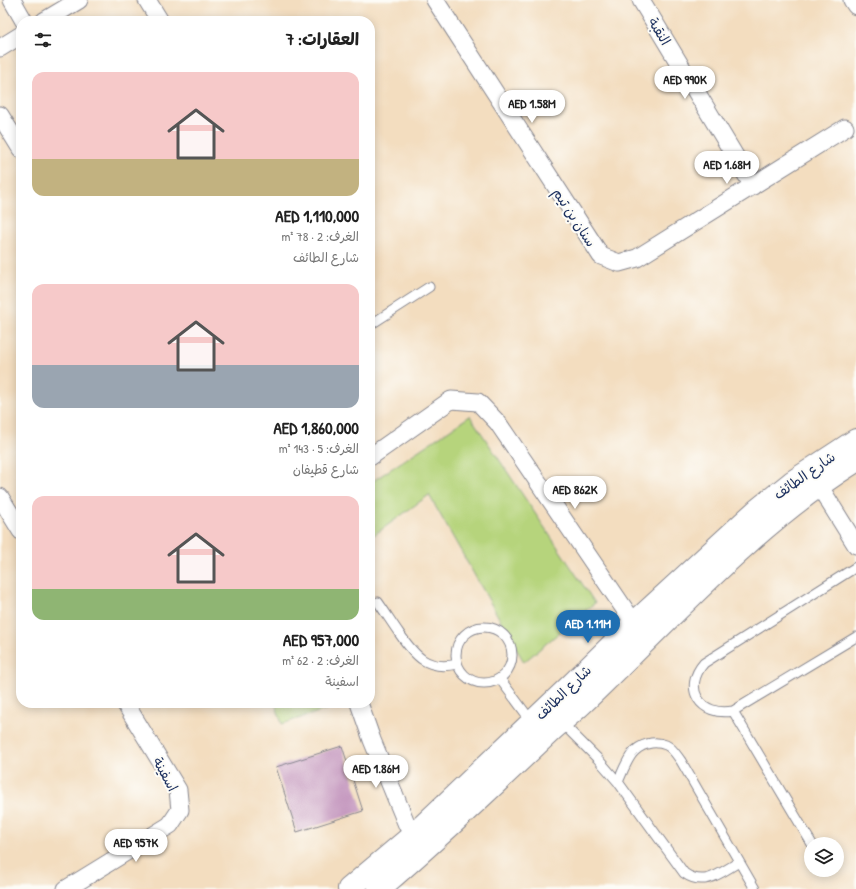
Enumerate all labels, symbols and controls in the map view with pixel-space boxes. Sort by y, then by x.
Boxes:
street label: النقبة [644,14,676,48]
text: العقارات: 7 [286,27,359,50]
icon: filters [32,29,54,51]
pin: AED 990K [644,66,726,100]
text: AED 990K [663,70,707,88]
pin: AED 1.58M [486,90,578,124]
text: AED 1.58M [508,94,556,112]
icon: home [160,98,232,170]
pin: AED 1.68M [681,151,773,185]
text: AED 1.68M [703,155,751,173]
street label: سنان بن تيم [547,184,601,251]
text: AED 1,110,000 [275,204,359,227]
text: الغرف: 2 · 78 m² [281,227,359,245]
text: شارع الطائف [293,248,359,266]
icon: home [160,310,232,382]
text: AED 1,860,000 [274,416,359,439]
text: الغرف: 5 · 143 m² [279,439,359,457]
street label: شارع الطائف [769,447,839,504]
text: شارع قطيفان [293,460,359,478]
pin: AED 862K [534,476,616,510]
text: AED 862K [553,480,597,498]
icon: home [160,522,232,594]
pin: AED 1.11M [542,610,634,644]
text: AED 1.11M [565,614,611,632]
text: AED 957,000 [283,628,359,651]
text: الغرف: 2 · 62 m² [282,651,359,669]
street label: شارع الطائف [531,660,596,724]
text: اسفينة [325,672,359,690]
street label: اسفينة [149,753,183,795]
pin: AED 1.86M [330,755,422,789]
text: AED 1.86M [352,759,400,777]
pin: AED 957K [95,829,177,863]
text: AED 957K [114,833,158,851]
map controls [804,837,844,877]
button: layers [804,837,844,877]

